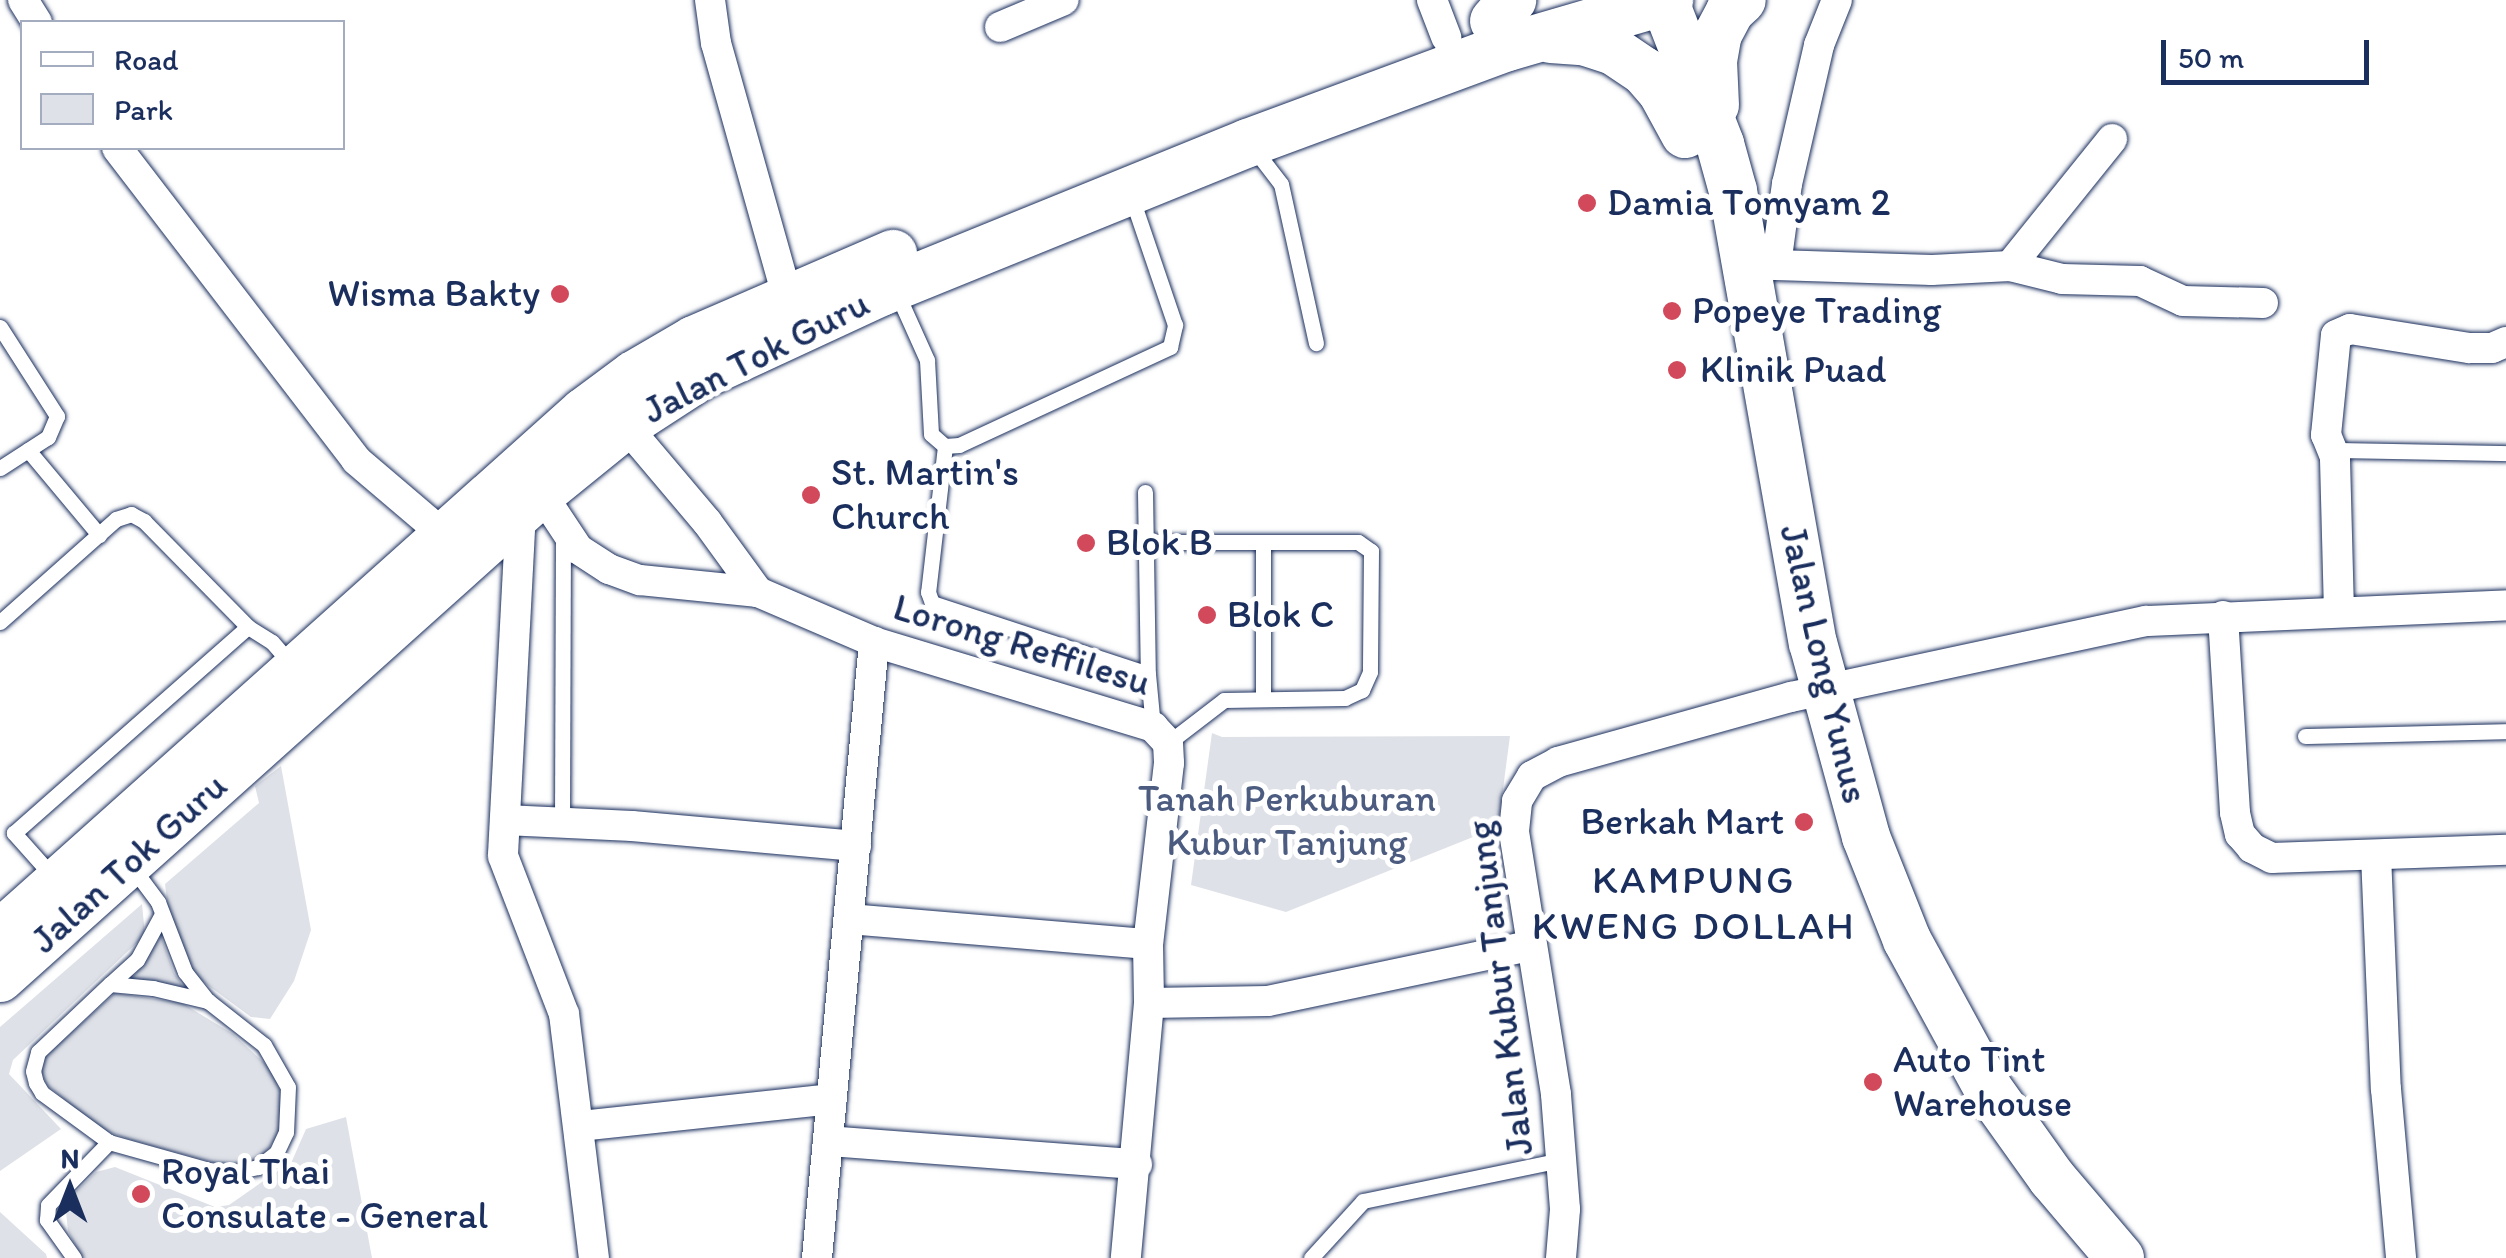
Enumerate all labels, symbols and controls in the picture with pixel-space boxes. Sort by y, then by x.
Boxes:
legend [20,20,345,150]
scale bar [2166,20,2374,82]
text: 50 m [2178,39,2244,76]
text: Road [114,41,179,78]
text: Park [114,91,173,128]
place label: Damia Tomyam 2 [1607,180,1888,226]
marker: Damia Tomyam 2 [1576,192,1598,214]
place label: Wisma Bakty [327,271,540,317]
street label: Jalan Tok Guru [637,281,875,433]
marker: Wisma Bakty [549,283,571,305]
place label: Popeye Trading [1692,288,1939,334]
marker: Popeye Trading [1661,300,1683,322]
place label: Klinik Puad [1700,347,1885,393]
marker: Klinik Puad [1664,357,1690,383]
place label: St. Martin's Church [831,450,1019,540]
marker: St. Martin's Church [800,484,822,506]
place label: Blok B [1106,520,1213,566]
street label: Jalan Long Yunus [1770,520,1878,808]
marker: Blok B [1075,532,1097,554]
street label: Lorong Reffilesu [888,584,1156,706]
place label: Blok C [1227,592,1334,638]
marker: Blok C [1196,604,1218,626]
street label: Jalan Tok Guru [23,764,235,962]
park label: Tanah Perkuburan Kubur Tanjung [1139,776,1435,866]
place label: Berkah Mart [1580,799,1784,845]
marker: Berkah Mart [1793,811,1815,833]
street label: Jalan Kubur Tanjung [1457,819,1543,1157]
district label: KAMPUNG KWENG DOLLAH [1532,855,1856,949]
place label: Auto Tint Warehouse [1893,1037,2072,1126]
marker: Auto Tint Warehouse [1862,1071,1884,1093]
north arrow [20,1138,120,1238]
text: N [61,1141,79,1175]
place label: Royal Thai Consulate - General [161,1149,488,1238]
marker: Royal Thai Consulate - General [130,1183,152,1205]

